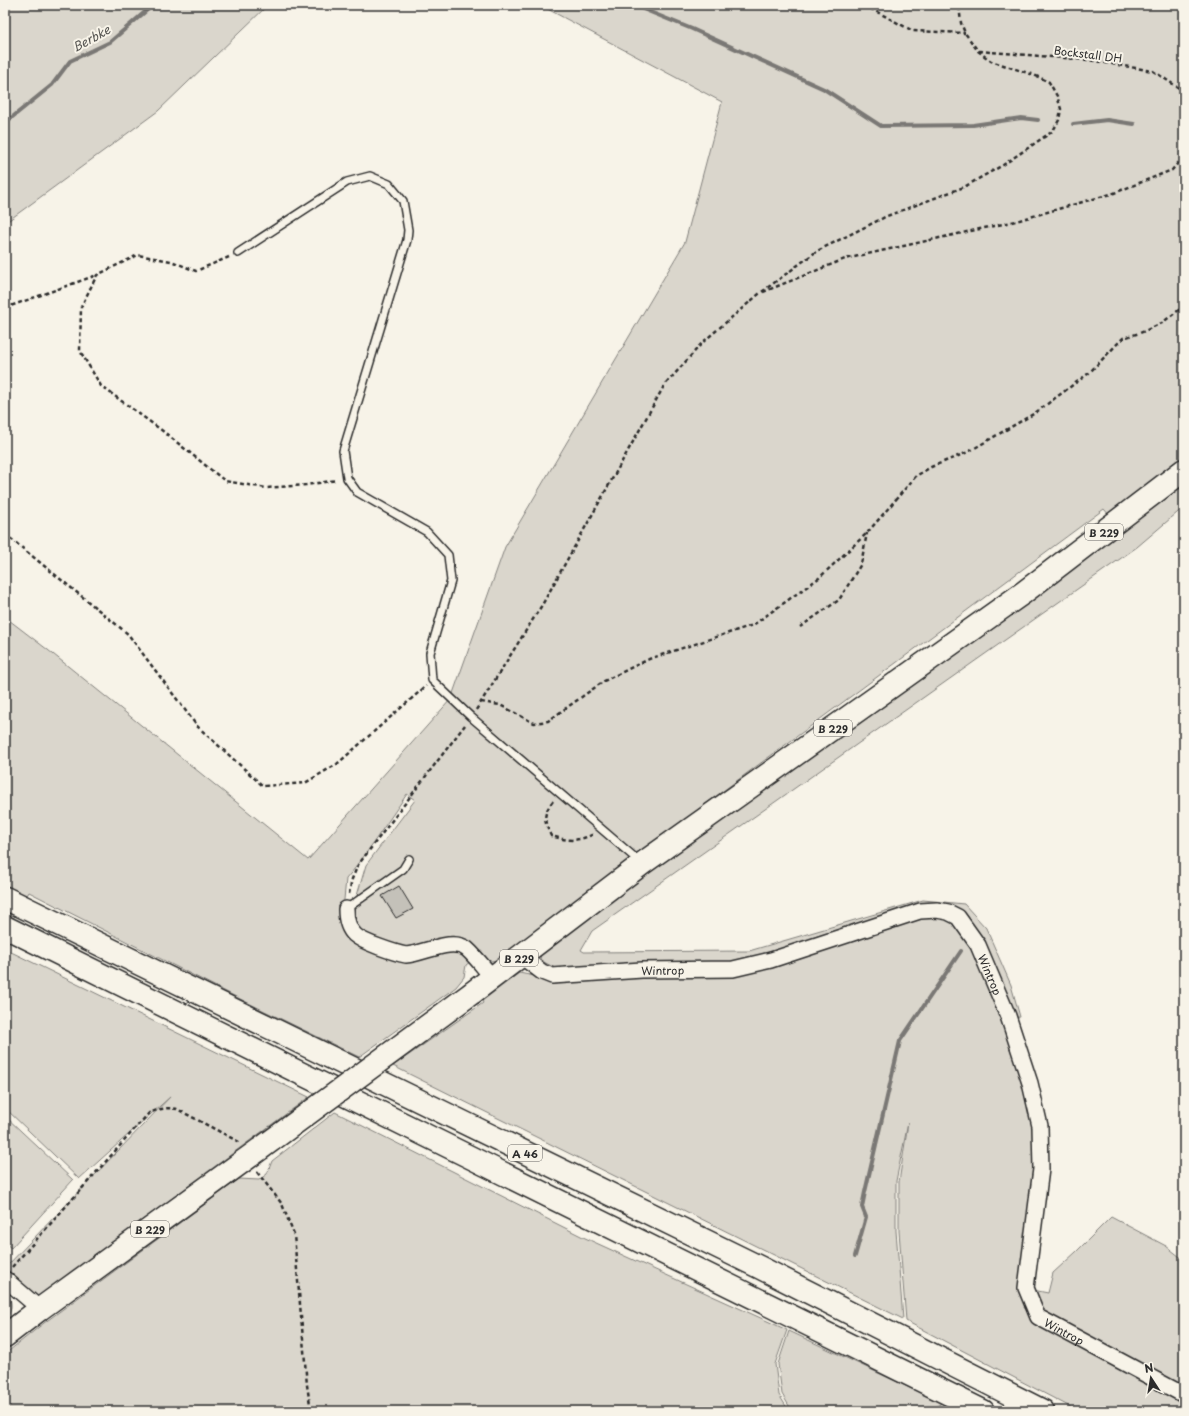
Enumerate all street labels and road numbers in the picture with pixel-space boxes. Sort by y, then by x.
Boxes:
street label: Bockstall DH [1053,41,1123,67]
road number: B 229 [1085,524,1123,540]
road number: B 229 [814,720,852,736]
road number: B 229 [500,950,538,966]
street label: Wintrop [974,951,1007,998]
street label: Wintrop [641,961,684,979]
road number: A 46 [508,1145,542,1161]
road number: B 229 [131,1221,169,1237]
street label: Wintrop [1041,1313,1087,1349]

